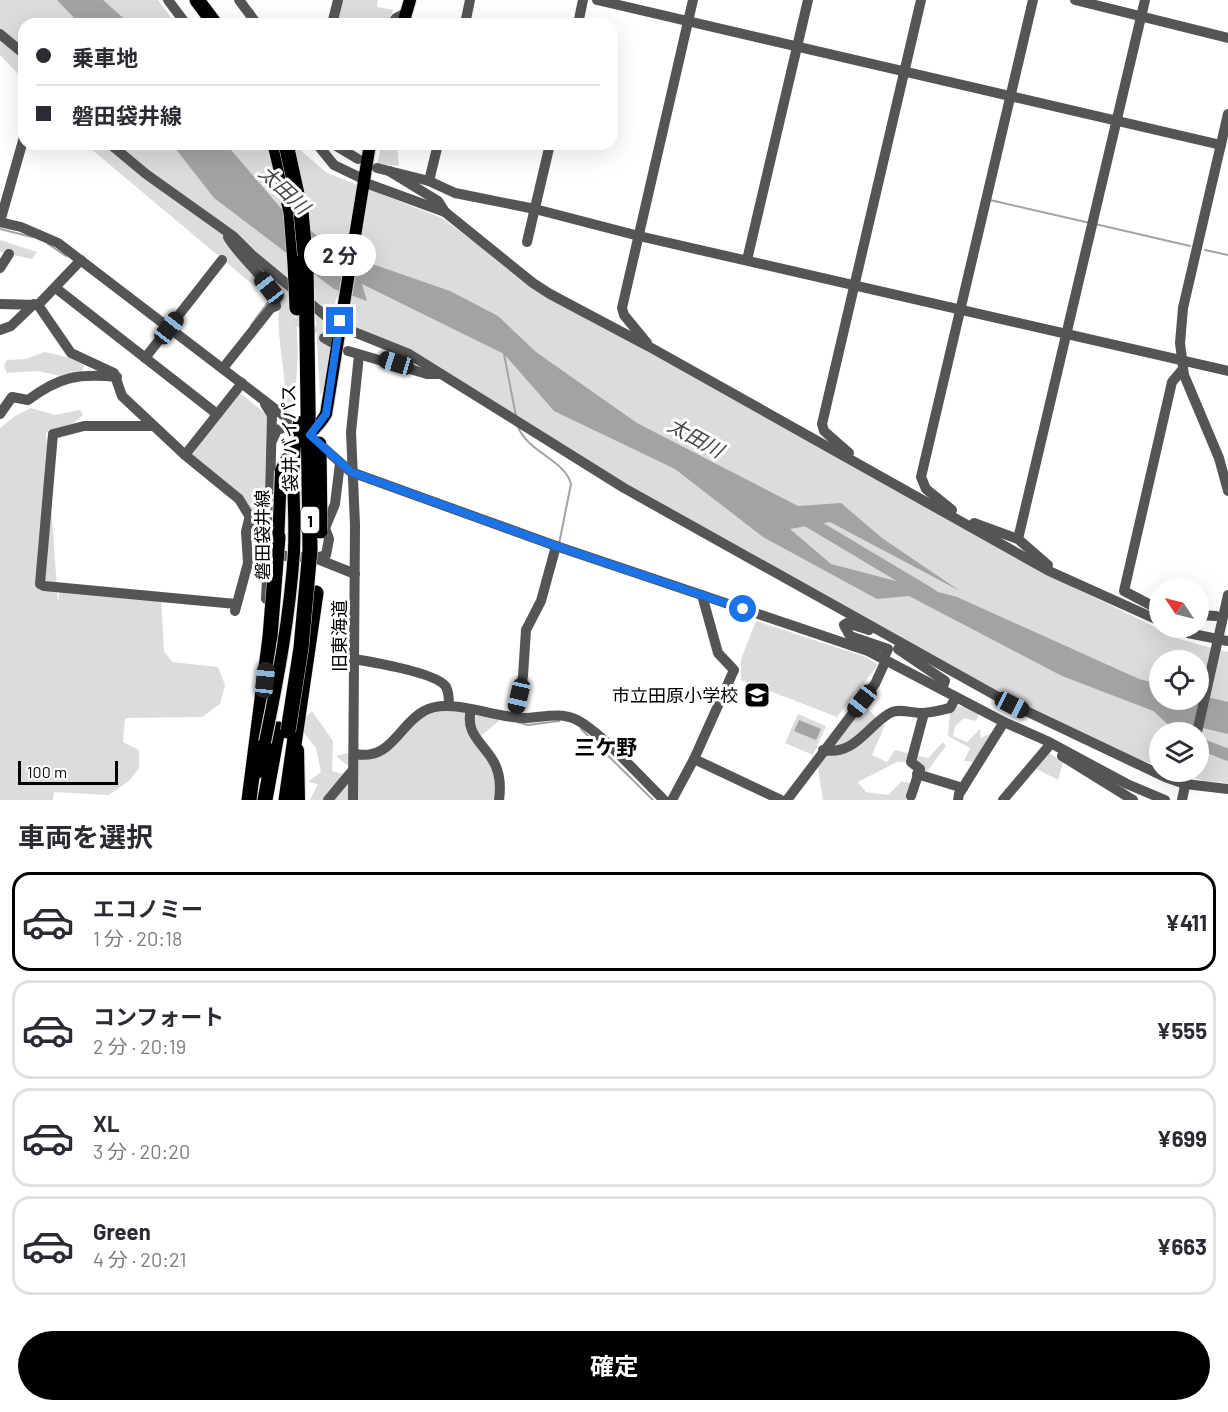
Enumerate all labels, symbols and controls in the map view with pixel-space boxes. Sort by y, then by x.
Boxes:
text: 乗車地 [72,44,138,70]
text: 磐田袋井線 [72,102,182,128]
water label: 太田川 [255,160,317,220]
callout: 2 分 [304,234,376,276]
text: 2 分 [322,243,358,267]
car [251,268,287,308]
route end [326,307,353,334]
car [151,308,187,348]
car [376,349,416,377]
street label: 袋井バイパス [277,384,301,492]
water label: 太田川 [664,412,730,463]
street label: 磐田袋井線 [251,490,273,580]
road number: 1 [301,507,319,533]
north arrow [1149,578,1209,638]
map controls [1149,578,1209,782]
route start [729,595,756,622]
street label: 旧東海道 [328,600,350,672]
button: locate [1149,650,1209,710]
car [254,661,276,699]
car [506,676,532,716]
school or university icon: 市立田原小学校 [742,680,772,710]
car [844,681,880,721]
place label: 市立田原小学校 [612,684,738,706]
car [992,689,1032,721]
button: layers [1149,722,1209,782]
district label: 三ケ野 [575,734,638,759]
scale bar [18,758,118,786]
text: 100 m [27,762,67,781]
text: 車両を選択 [18,820,153,852]
icon: car [21,895,75,949]
text: エコノミー [93,895,203,921]
text: ¥411 [1165,909,1207,935]
text: 1 分 · 20:18 [93,926,182,950]
icon: car [21,1003,75,1057]
text: コンフォート [93,1003,224,1029]
text: ¥555 [1156,1017,1207,1043]
text: 2 分 · 20:19 [93,1034,186,1058]
text: XL [93,1110,119,1136]
icon: car [21,1111,75,1165]
text: ¥699 [1157,1125,1207,1151]
text: 3 分 · 20:20 [93,1139,190,1163]
text: Green [93,1218,151,1244]
icon: car [21,1219,75,1273]
text: ¥663 [1156,1233,1207,1259]
text: 4 分 · 20:21 [93,1247,186,1271]
button: 確定 [18,1331,1210,1400]

